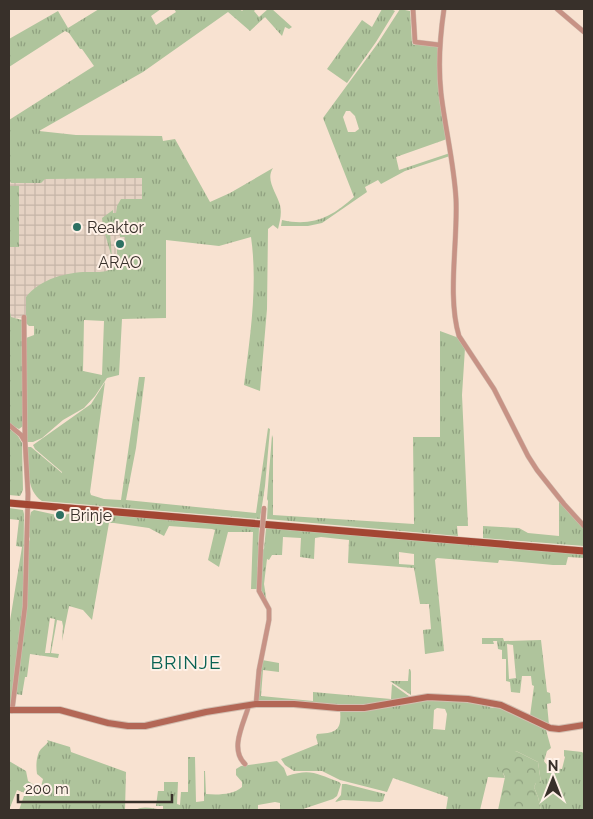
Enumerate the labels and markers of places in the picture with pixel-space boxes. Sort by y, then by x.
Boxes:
place label: Reaktor [87,218,145,237]
marker: Reaktor [71,221,83,233]
marker: ARAO [114,238,126,250]
place label: ARAO [98,253,142,272]
place label: Brinje [70,506,112,525]
marker: Brinje [54,509,66,521]

